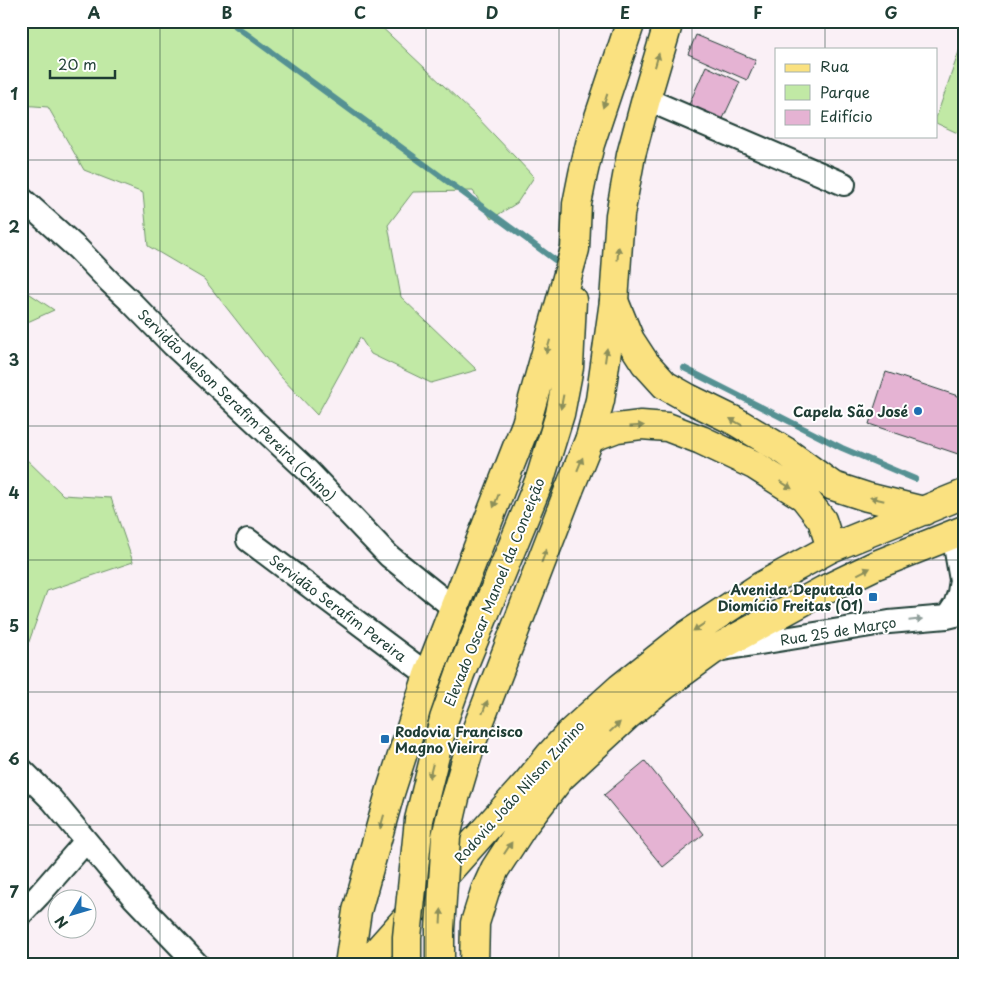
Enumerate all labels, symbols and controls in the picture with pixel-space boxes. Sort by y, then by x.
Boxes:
text: A [88,0,101,24]
text: B [222,0,233,24]
text: C [354,0,366,24]
text: D [486,0,498,24]
text: E [620,0,630,24]
text: F [753,0,763,24]
text: G [884,0,898,24]
scale bar [50,48,115,80]
legend [775,48,938,138]
text: 20 m [58,52,97,75]
one-way arrow [654,52,662,67]
text: Rua [820,54,849,77]
text: Parque [820,80,870,103]
text: 1 [10,81,18,105]
one-way arrow [601,93,608,108]
text: Edifício [820,104,873,127]
text: 2 [8,214,20,238]
one-way arrow [614,244,622,260]
street label: Servidão Nelson Serafim Pereira (Chino) [133,304,341,506]
one-way arrow [543,339,551,354]
text: 3 [9,347,19,371]
one-way arrow [602,347,610,363]
one-way arrow [558,394,566,410]
place label: Capela São José [793,401,908,422]
marker: Capela São José [912,405,924,417]
one-way arrow [729,418,743,426]
one-way arrow [629,422,645,430]
one-way arrow [576,457,584,471]
street label: Elevado Oscar Manoel da Conceição [438,474,550,709]
text: 4 [9,480,20,504]
one-way arrow [779,480,792,489]
one-way arrow [492,493,499,508]
one-way arrow [870,495,885,503]
street label: Servidão Serafim Pereira [265,549,411,667]
one-way arrow [540,549,548,563]
one-way arrow [857,567,871,575]
place label: Avenida Deputado Diomício Freitas (01) [718,579,863,616]
marker: Avenida Deputado Diomício Freitas (01) [867,591,879,603]
street label: Rua 25 de Março [778,611,898,651]
text: 5 [9,613,19,637]
one-way arrow [909,616,925,624]
one-way arrow [693,622,706,632]
one-way arrow [481,699,489,714]
street label: Rodovia João Nilson Zunino [449,716,589,868]
place label: Rodovia Francisco Magno Vieira [395,721,523,758]
one-way arrow [609,721,621,733]
marker: Rodovia Francisco Magno Vieira [379,733,391,745]
text: 6 [8,746,20,770]
one-way arrow [427,763,435,778]
one-way arrow [378,815,386,830]
one-way arrow [503,842,513,855]
text: 7 [9,879,19,903]
north arrow [48,888,98,938]
one-way arrow [437,908,445,924]
text: N [50,911,73,933]

